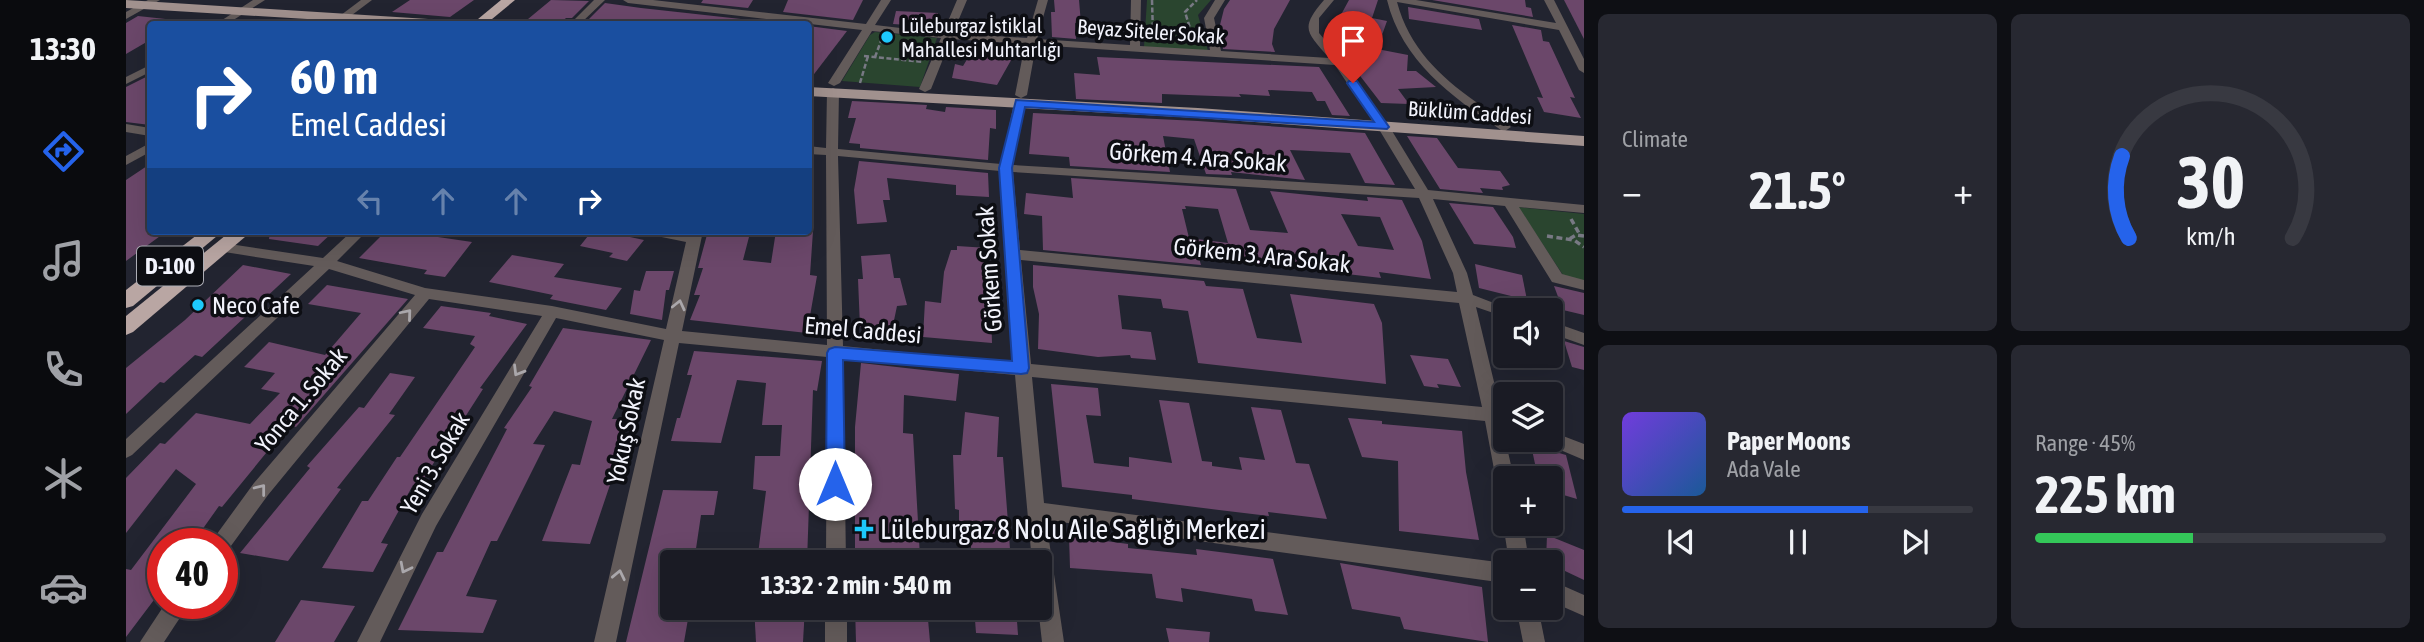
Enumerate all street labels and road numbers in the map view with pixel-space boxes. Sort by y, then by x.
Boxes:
street label: Beyaz Siteler Sokak [1076,14,1226,48]
street label: Büklüm Caddesi [1407,96,1533,128]
street label: Görkem 4. Ara Sokak [1108,137,1288,177]
street label: Görkem Sokak [971,205,1007,333]
street label: Görkem 3. Ara Sokak [1172,232,1352,278]
road number: D-100 [137,246,203,286]
street label: Emel Caddesi [803,311,923,349]
street label: Yonca 1. Sokak [250,342,353,458]
street label: Yokuş Sokak [602,375,651,487]
street label: Yeni 3. Sokak [395,407,475,519]

